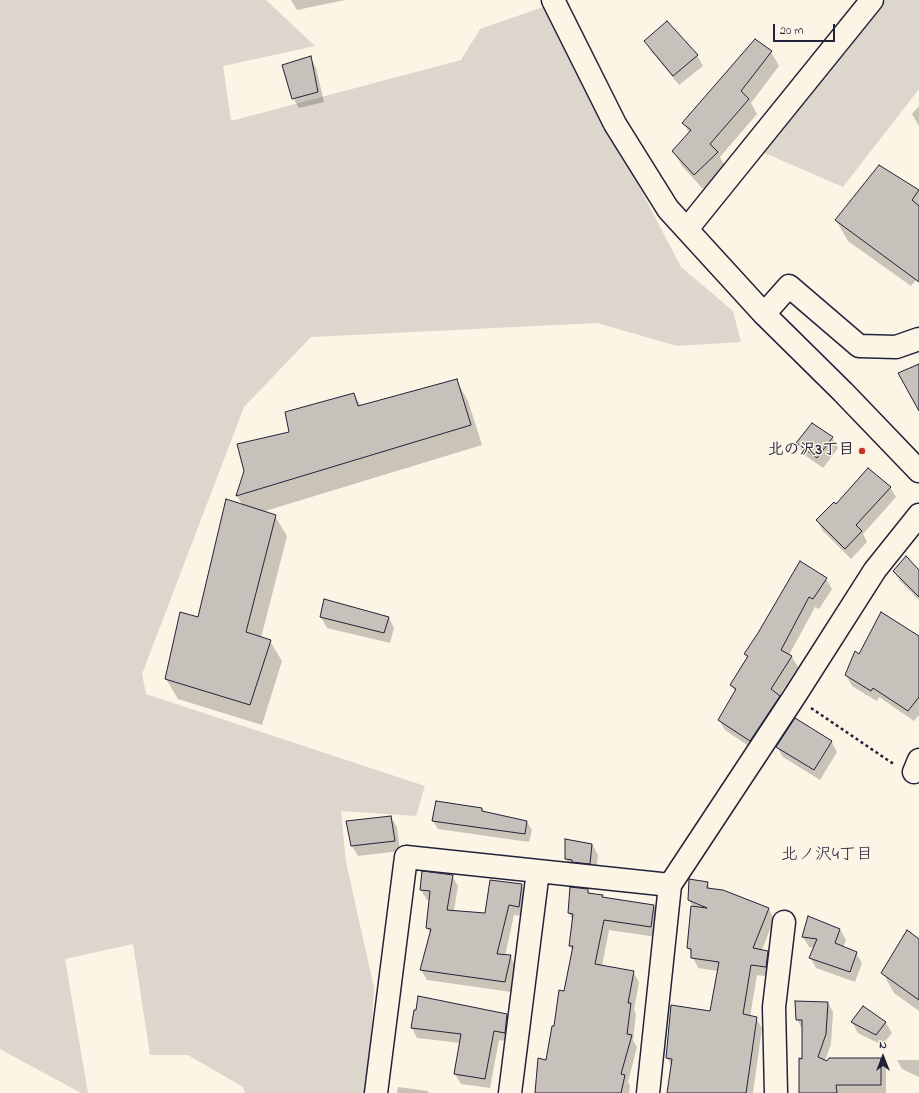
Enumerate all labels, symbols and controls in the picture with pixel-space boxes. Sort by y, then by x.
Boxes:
scale bar [775,16,837,42]
text: 20 m [780,22,803,40]
place label: 北の沢3丁目 [767,441,854,461]
marker: 北の沢3丁目 [857,446,867,456]
district label: 北ノ沢4丁目 [781,846,873,866]
north arrow [863,1037,903,1077]
text: N [879,1037,887,1053]

